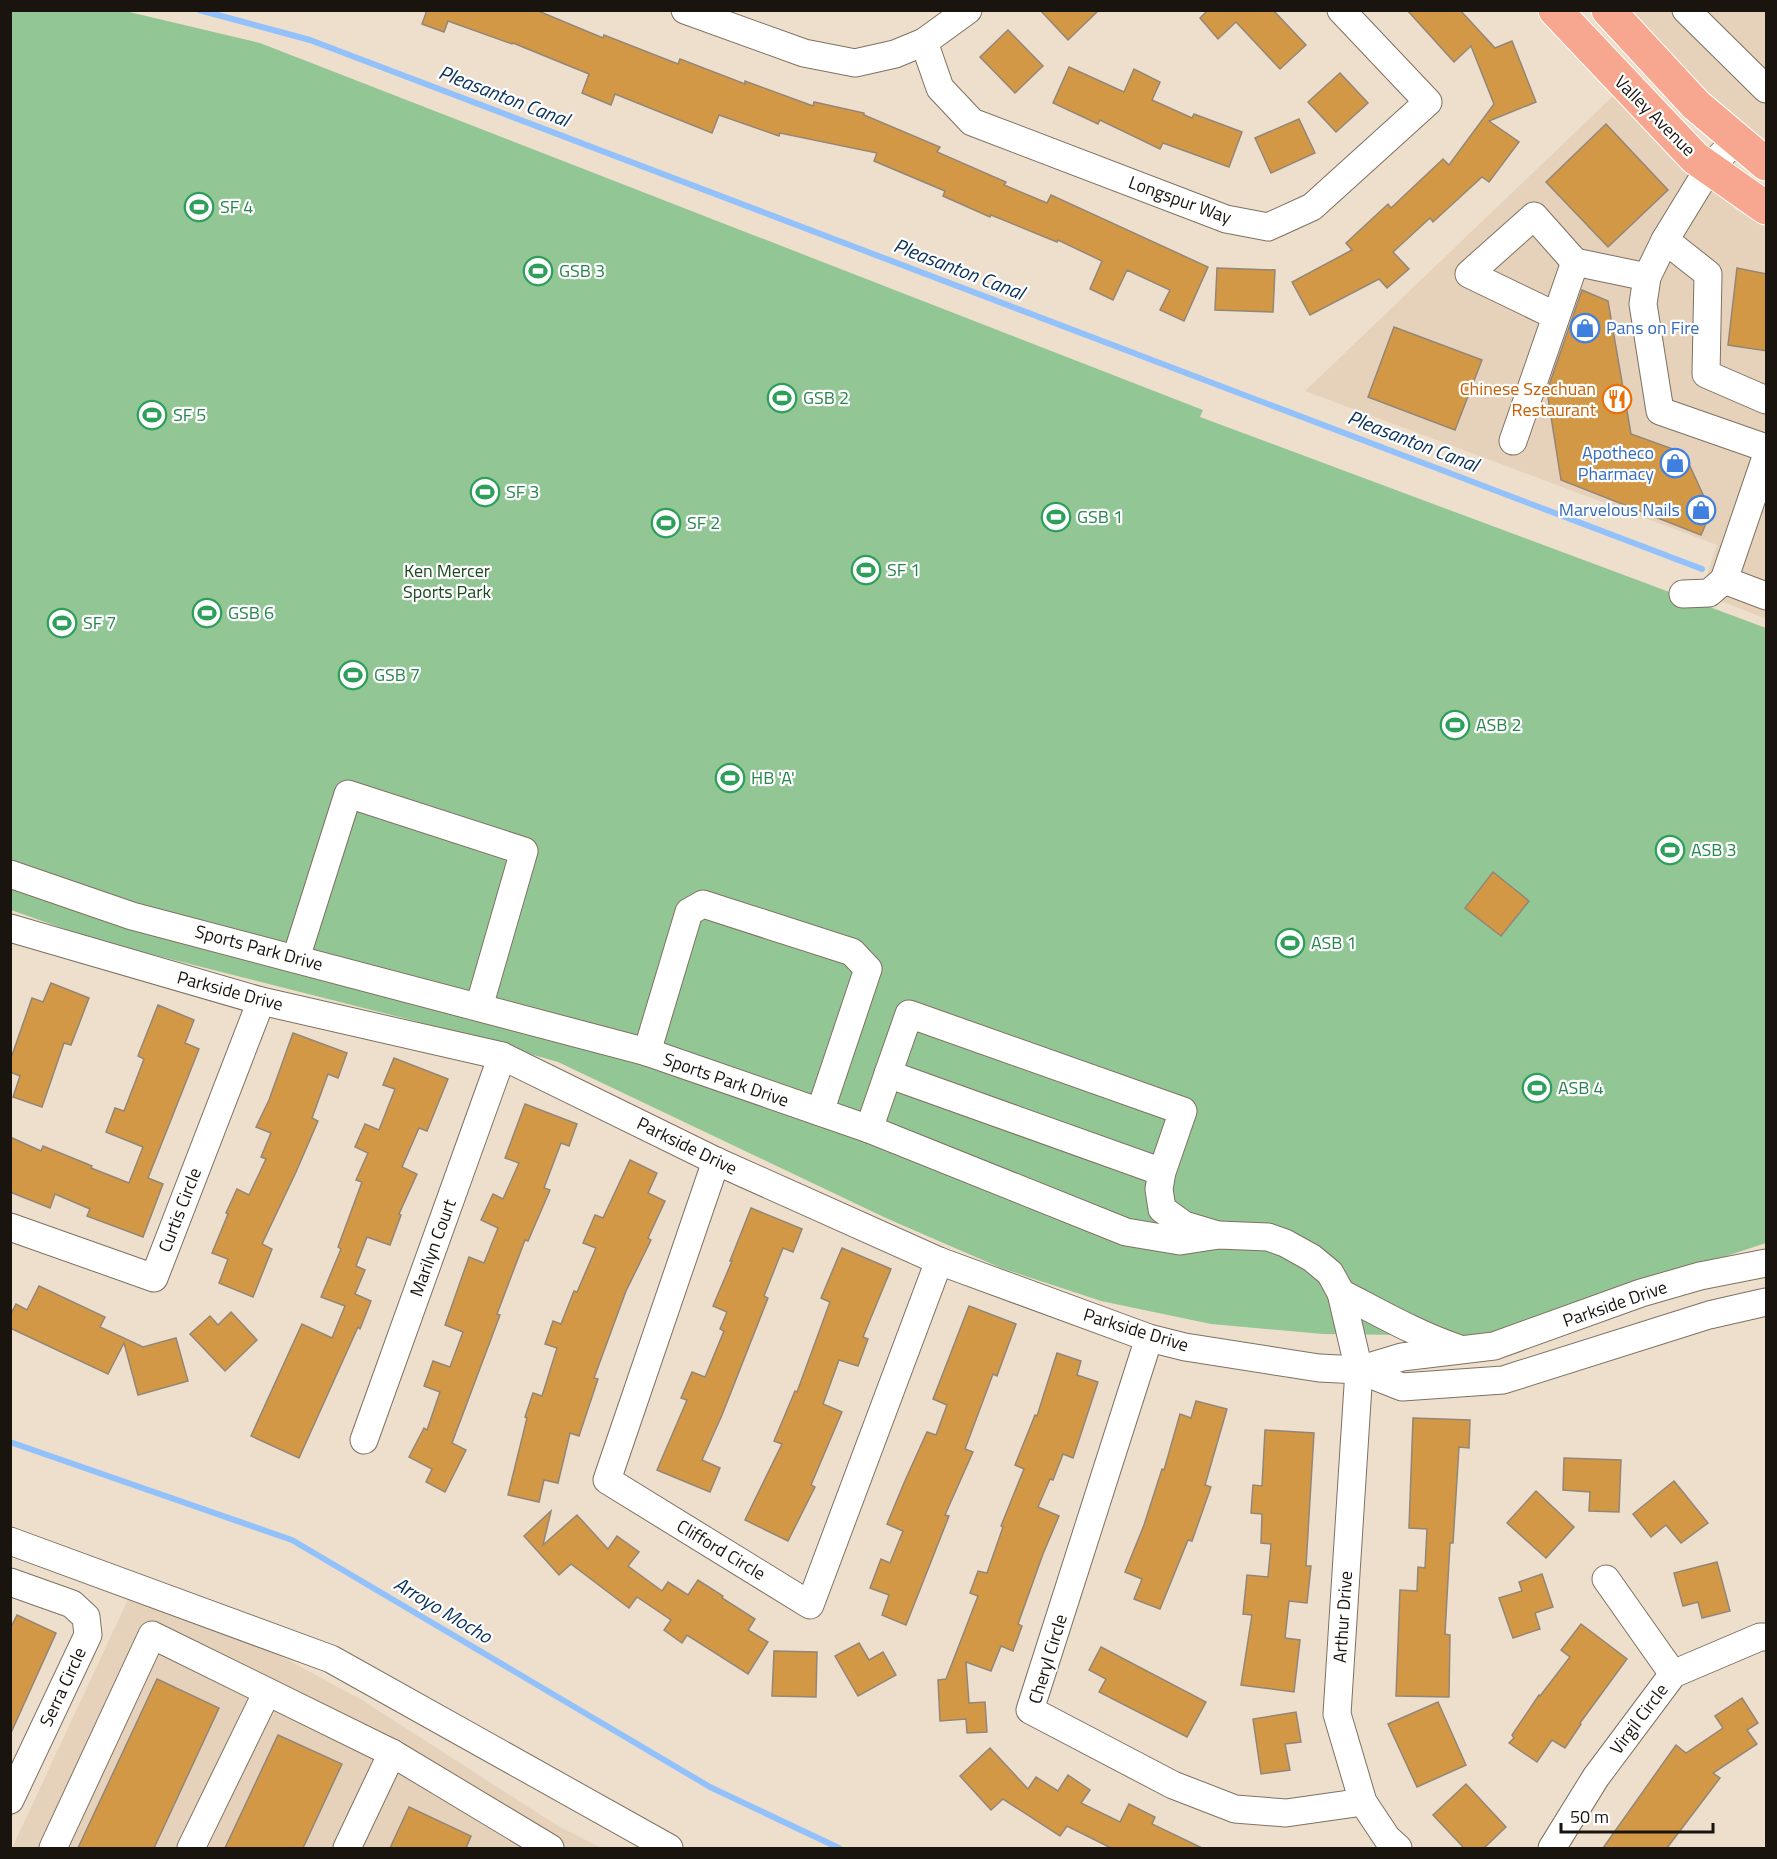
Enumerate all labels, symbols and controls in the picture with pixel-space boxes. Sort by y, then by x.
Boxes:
water label: Pleasanton Canal [434,56,577,136]
street label: Valley Avenue [1609,69,1702,162]
street label: Longspur Way [1125,168,1236,231]
sports icon: SF 4 [183,191,215,223]
place label: SF 4 [220,193,253,220]
water label: Pleasanton Canal [889,229,1032,309]
sports icon: GSB 3 [522,255,554,287]
place label: GSB 3 [559,257,605,284]
shop icon: Pans on Fire [1569,312,1601,344]
place label: Pans on Fire [1606,314,1699,341]
place label: Chinese Szechuan Restaurant [1460,375,1597,423]
sports icon: GSB 2 [766,382,798,414]
restaurant icon: Chinese Szechuan Restaurant [1601,383,1633,415]
place label: GSB 2 [803,384,849,411]
sports icon: SF 5 [136,399,168,431]
place label: SF 5 [173,401,206,428]
water label: Pleasanton Canal [1343,401,1486,481]
place label: Apotheco Pharmacy [1578,439,1654,487]
shop icon: Apotheco Pharmacy [1659,447,1691,479]
sports icon: SF 3 [469,476,501,508]
place label: SF 3 [506,478,539,505]
shop icon: Marvelous Nails [1685,494,1717,526]
place label: Marvelous Nails [1559,496,1680,523]
sports icon: GSB 1 [1040,501,1072,533]
place label: GSB 1 [1077,503,1123,530]
sports icon: SF 2 [650,507,682,539]
place label: SF 2 [687,509,720,536]
sports icon: SF 1 [850,554,882,586]
place label: SF 1 [887,556,920,583]
park label: Ken Mercer Sports Park [403,557,491,605]
sports icon: GSB 6 [191,597,223,629]
place label: GSB 6 [228,599,274,626]
sports icon: SF 7 [46,607,78,639]
place label: SF 7 [83,609,116,636]
sports icon: GSB 7 [337,659,369,691]
place label: GSB 7 [374,661,420,688]
sports icon: ASB 2 [1439,709,1471,741]
place label: ASB 2 [1476,711,1522,738]
sports icon: HB 'A' [714,762,746,794]
place label: HB 'A' [751,764,795,791]
sports icon: ASB 3 [1654,834,1686,866]
place label: ASB 3 [1691,836,1737,863]
street label: Sports Park Drive [192,917,326,978]
sports icon: ASB 1 [1274,927,1306,959]
place label: ASB 1 [1311,929,1357,956]
street label: Parkside Drive [174,963,286,1018]
street label: Sports Park Drive [660,1045,793,1114]
sports icon: ASB 4 [1521,1072,1553,1104]
place label: ASB 4 [1558,1074,1604,1101]
street label: Parkside Drive [632,1110,742,1182]
street label: Curtis Circle [151,1164,208,1256]
street label: Marilyn Court [402,1195,463,1300]
street label: Parkside Drive [1559,1273,1671,1334]
street label: Parkside Drive [1080,1301,1192,1358]
street label: Clifford Circle [672,1512,771,1587]
water label: Arroyo Mocho [388,1568,499,1652]
street label: Arthur Drive [1326,1570,1359,1664]
street label: Cheryl Circle [1021,1611,1074,1707]
street label: Serra Circle [32,1642,93,1731]
street label: Virgil Circle [1603,1678,1674,1760]
scale bar [1561,1796,1712,1834]
text: 50 m [1570,1803,1609,1830]

